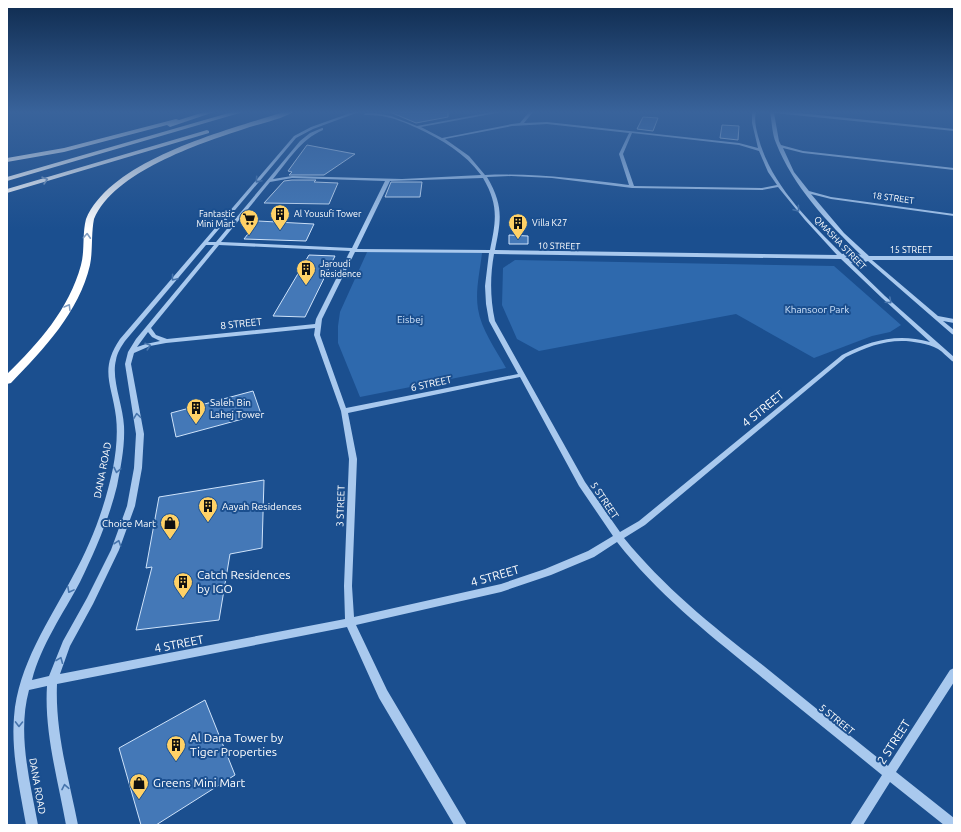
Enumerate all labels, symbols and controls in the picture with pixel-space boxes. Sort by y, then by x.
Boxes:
one-way arrow [256,175,263,182]
one-way arrow [41,176,48,185]
street label: 18 STREET [871,190,915,206]
building icon: Al Yousufi Tower [269,203,291,231]
one-way arrow [793,205,800,212]
supermarket icon: Fantastic Mini Mart [238,208,260,236]
place label: Fantastic Mini Mart [196,209,235,229]
place label: Al Yousufi Tower [294,209,362,219]
building icon: Villa K27 [507,212,529,240]
street label: QMASHA STREET [812,214,868,272]
place label: Villa K27 [532,218,567,228]
one-way arrow [83,233,92,239]
street label: 10 STREET [538,241,580,251]
street label: 15 STREET [890,245,932,255]
building icon: Jaroudi Residence [295,258,317,286]
place label: Jaroudi Residence [320,259,361,279]
one-way arrow [171,274,178,281]
one-way arrow [884,296,892,304]
one-way arrow [64,304,71,311]
park label: Khansoor Park [785,304,849,315]
park label: Eisbej [397,314,423,325]
street label: 8 STREET [220,316,263,331]
one-way arrow [145,342,152,350]
street label: 6 STREET [410,374,453,393]
street label: 4 STREET [739,388,786,429]
building icon: Saleh Bin Lahej Tower [185,397,207,425]
place label: Saleh Bin Lahej Tower [210,397,264,420]
one-way arrow [133,413,142,420]
street label: DANA ROAD [92,441,113,499]
one-way arrow [113,466,121,473]
street label: 5 STREET [588,480,621,521]
street label: 3 STREET [334,485,347,527]
building icon: Aayah Residences [197,495,219,523]
place label: Aayah Residences [222,501,302,512]
shop icon: Choice Mart [159,512,181,540]
place label: Choice Mart [102,518,156,529]
one-way arrow [113,540,121,547]
street label: 4 STREET [469,562,521,589]
place label: Catch Residences by IGO [197,568,290,595]
building icon: Catch Residences by IGO [172,571,194,599]
one-way arrow [67,586,75,593]
street label: 4 STREET [153,632,205,655]
one-way arrow [56,656,64,663]
street label: 5 STREET [817,702,857,737]
street label: 2 STREET [874,717,913,766]
one-way arrow [15,721,23,727]
place label: Al Dana Tower by Tiger Properties [190,731,283,758]
building icon: Al Dana Tower by Tiger Properties [165,734,187,762]
street label: DANA ROAD [27,757,48,815]
shop icon: Greens Mini Mart [128,772,150,800]
place label: Greens Mini Mart [153,776,246,789]
one-way arrow [61,784,69,790]

